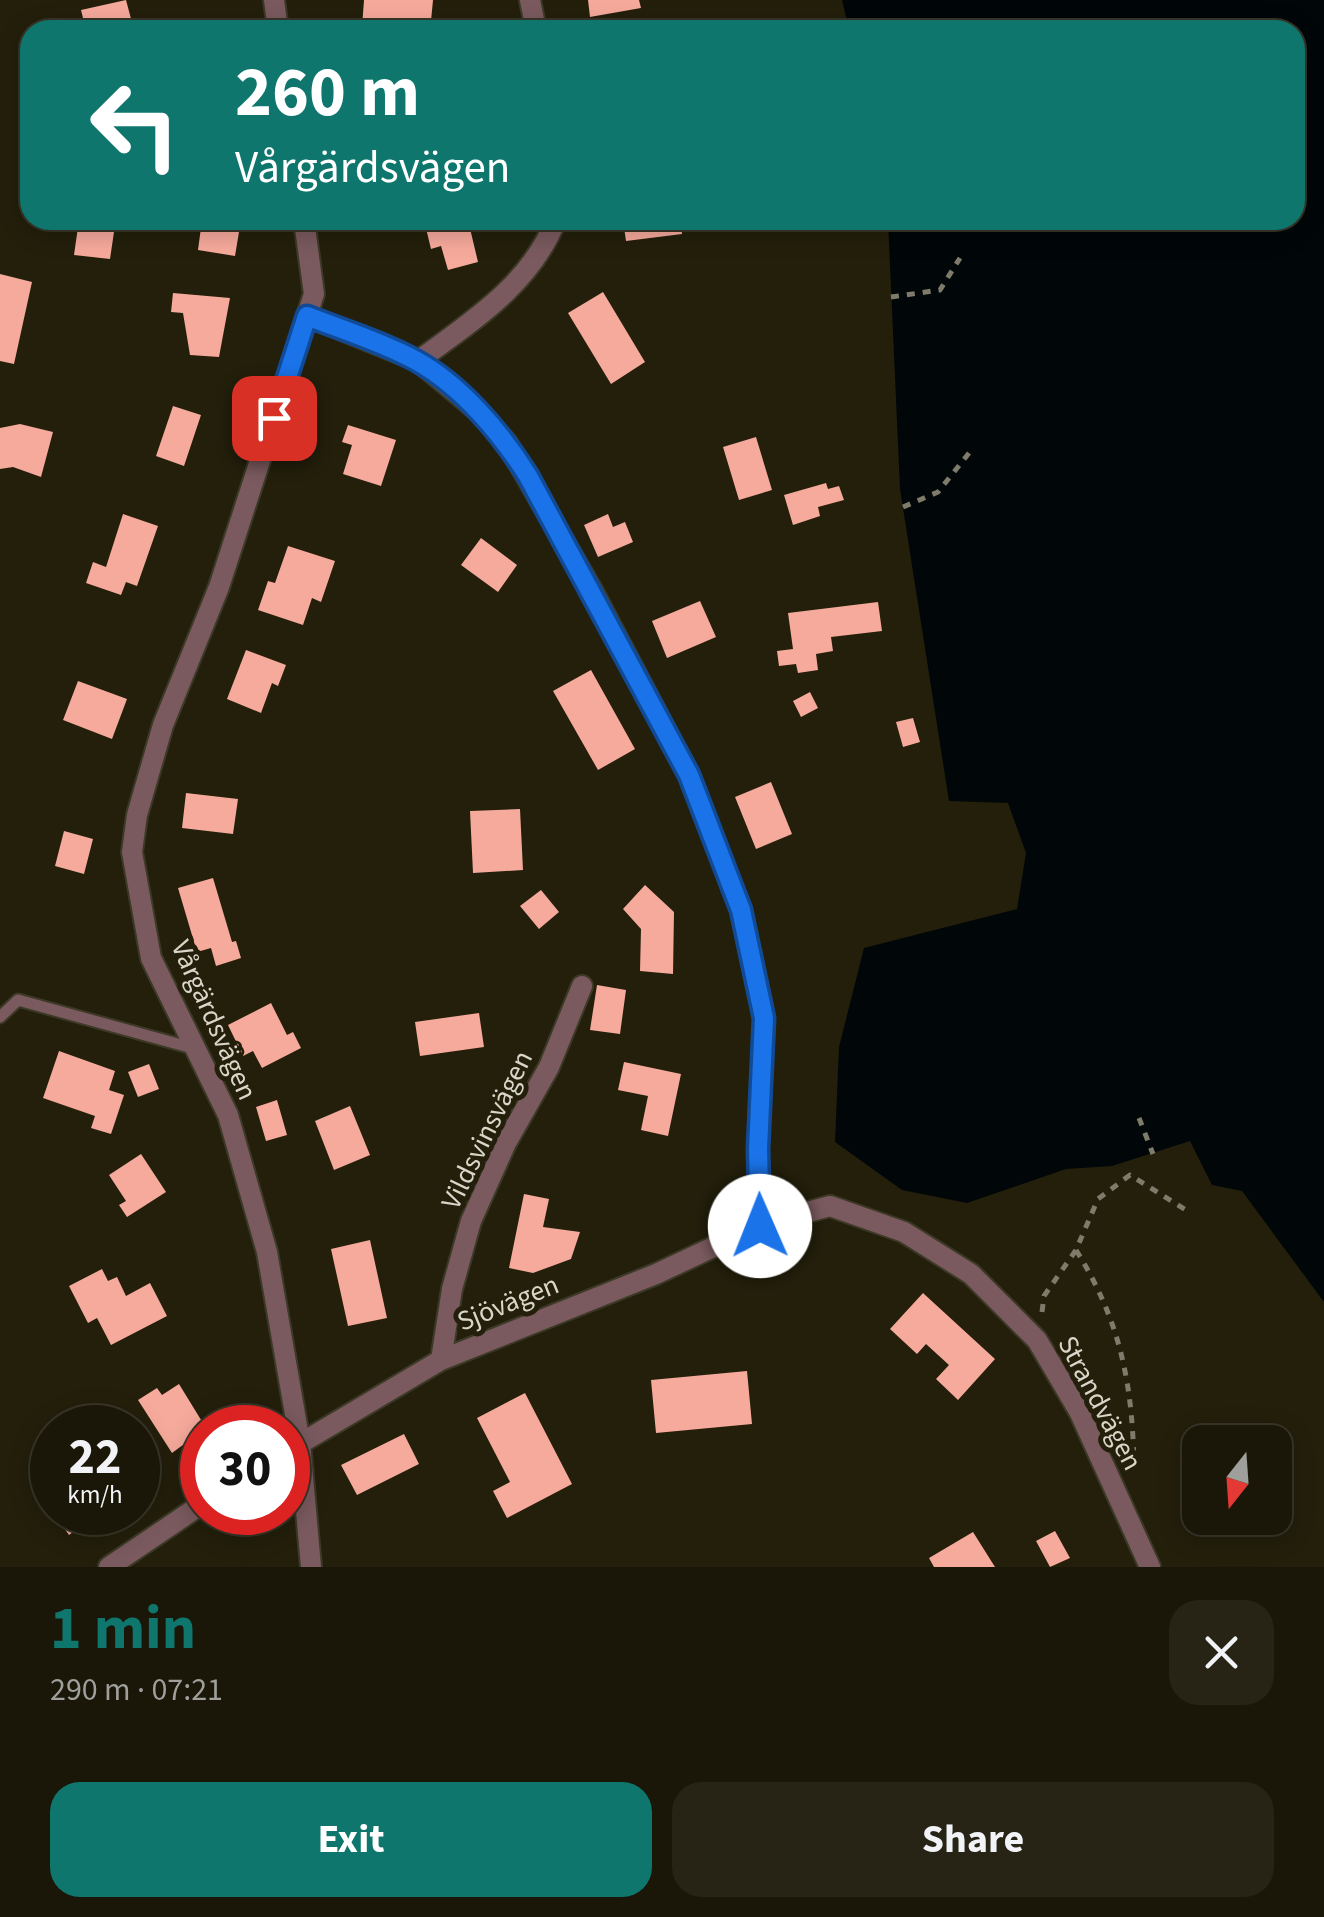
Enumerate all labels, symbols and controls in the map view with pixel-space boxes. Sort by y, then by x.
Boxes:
text: 260 m [235,43,420,143]
icon: left [70,60,200,190]
text: Vårgärdsvägen [235,136,510,200]
pin [232,376,317,461]
icon: arrive [247,391,302,446]
street label: Vårgärdsvägen [161,934,267,1106]
street label: Vildsvinsvägen [431,1044,543,1216]
position arrow [708,1174,812,1278]
street label: Sjövägen [451,1265,565,1341]
street label: Strandvägen [1048,1329,1152,1477]
speed limit sign: 30 [180,1405,310,1535]
text: 22 [69,1422,121,1493]
north arrow [1182,1425,1292,1535]
map controls [1182,1425,1292,1535]
text: km/h [67,1477,123,1513]
text: 1 min [50,1587,196,1672]
button: close [1169,1600,1274,1705]
text: 290 m · 07:21 [50,1667,223,1713]
button: Exit [50,1782,652,1897]
button: Share [672,1782,1274,1897]

